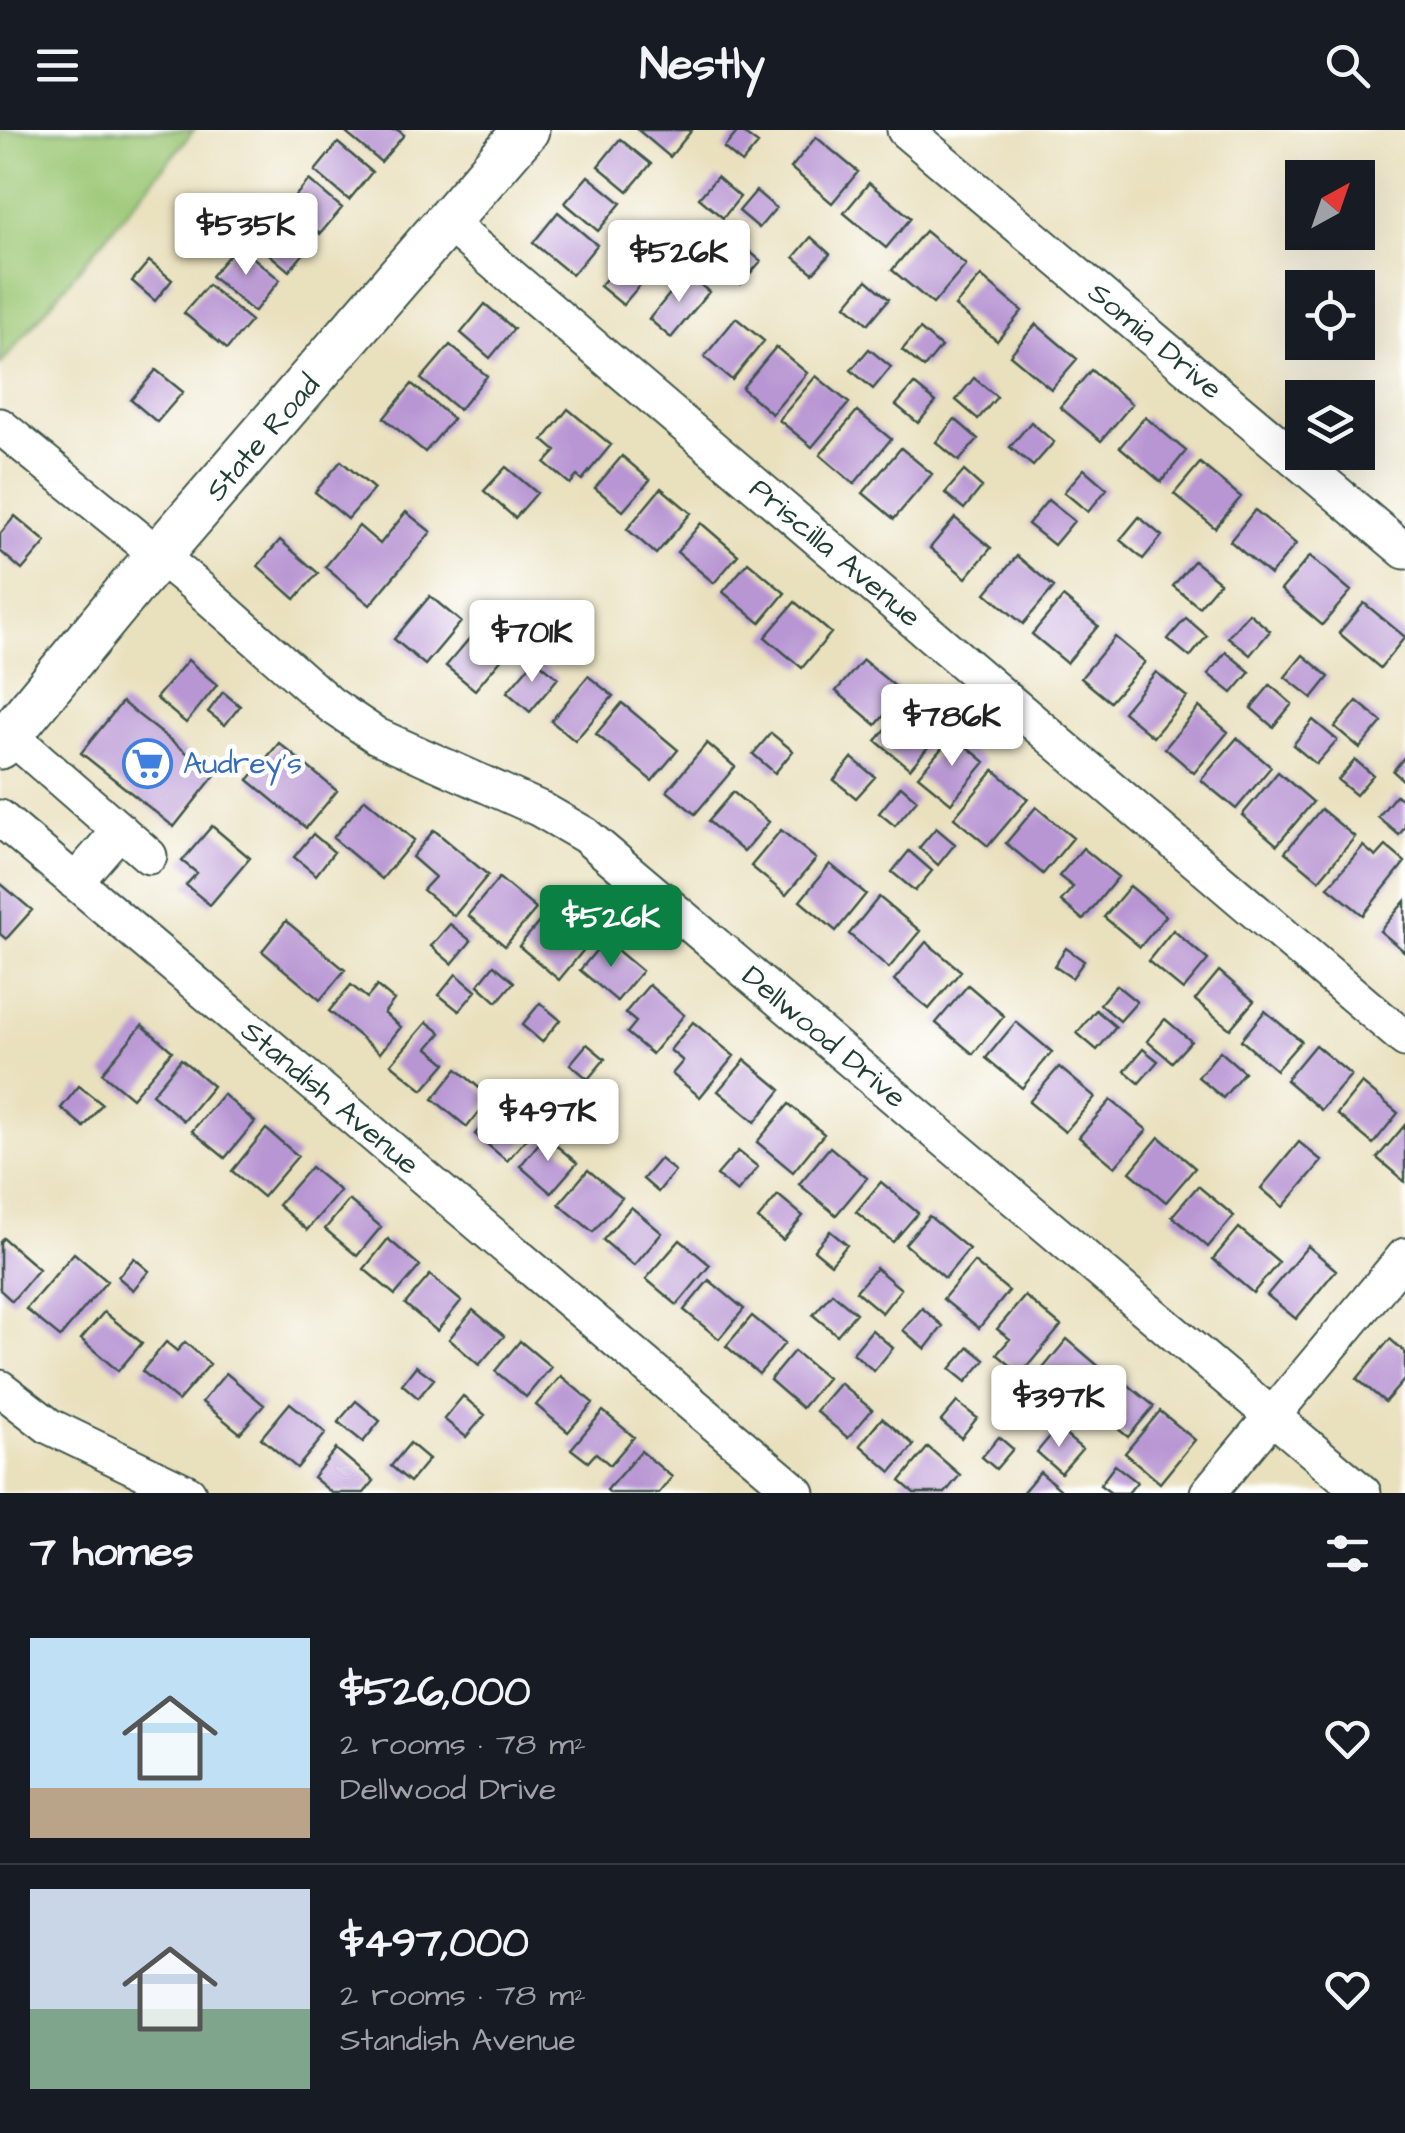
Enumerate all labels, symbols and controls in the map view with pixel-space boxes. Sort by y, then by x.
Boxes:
text: Nestly [640,34,765,96]
icon: menu [30,38,85,93]
icon: search [1320,38,1375,93]
north arrow [1285,160,1375,250]
map controls [1285,160,1375,470]
pin: $535K [176,193,316,278]
text: $535K [197,203,295,248]
pin: $526K [609,220,749,305]
text: $526K [630,230,728,275]
button: locate [1285,270,1375,360]
street label: Somia Drive [1079,272,1231,410]
street label: State Road [196,365,330,511]
button: layers [1285,380,1375,470]
street label: Priscilla Avenue [740,468,930,638]
pin: $701K [462,600,602,685]
text: $701K [491,610,573,655]
pin: $786K [882,684,1022,769]
text: $786K [903,694,1001,739]
supermarket icon: Audrey's [122,738,174,790]
place label: Audrey's [183,743,302,786]
pin: $526K [541,885,681,970]
text: $526K [562,895,660,940]
street label: Dellwood Drive [733,956,915,1118]
street label: Standish Avenue [232,1011,428,1185]
pin: $497K [478,1079,618,1164]
text: $497K [500,1089,596,1134]
pin: $397K [989,1365,1129,1450]
text: $397K [1013,1375,1105,1420]
text: 7 homes [30,1524,194,1582]
icon: filters [1320,1526,1375,1581]
text: $526,000 [340,1664,530,1722]
icon: home [110,1678,230,1798]
icon: heart [1320,1711,1375,1766]
text: 2 rooms · 78 m² [340,1722,586,1767]
text: Dellwood Drive [340,1767,556,1812]
text: $497,000 [340,1915,529,1973]
icon: home [110,1929,230,2049]
icon: heart [1320,1962,1375,2017]
text: 2 rooms · 78 m² [340,1973,586,2018]
text: Standish Avenue [340,2018,576,2063]

